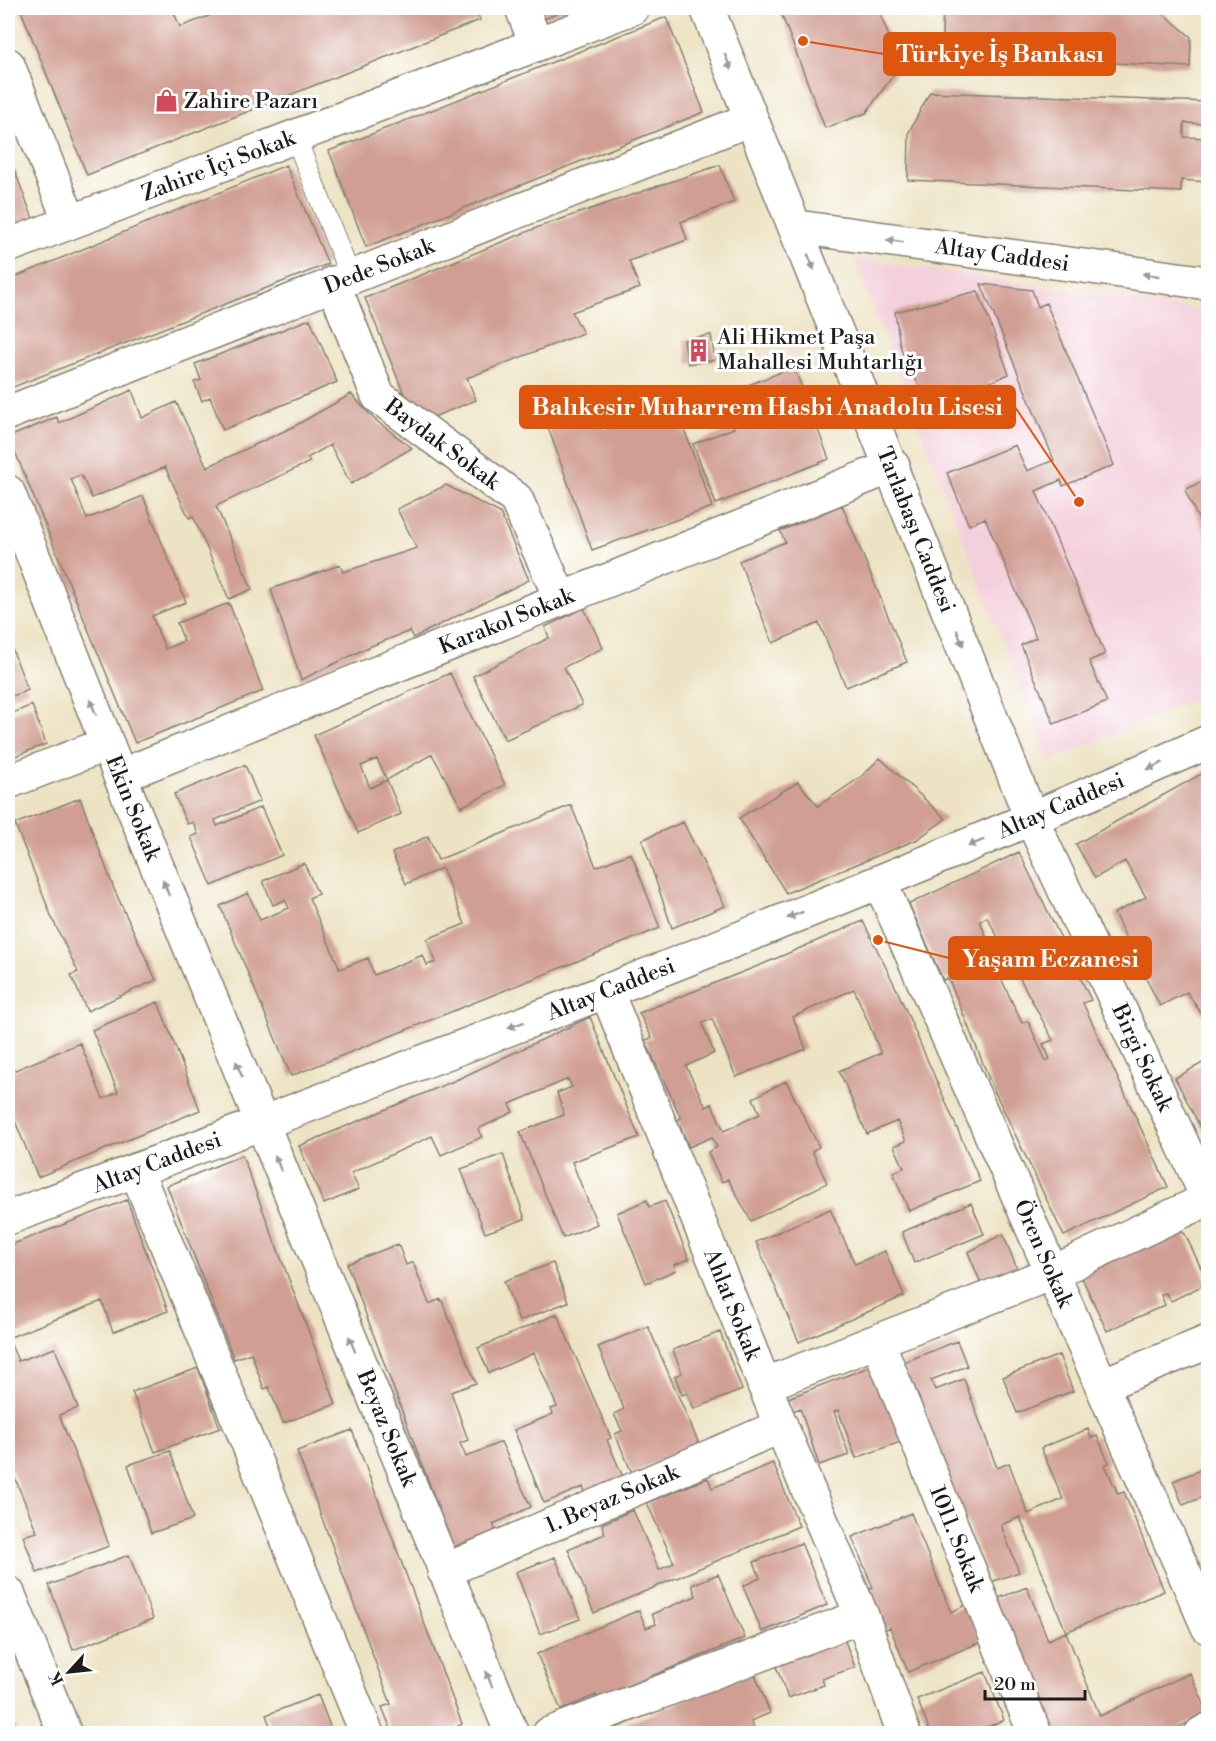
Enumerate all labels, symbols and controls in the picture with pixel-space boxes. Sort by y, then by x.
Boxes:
callout: Türkiye İş Bankası [884,33,1115,75]
text: Türkiye İş Bankası [896,38,1104,70]
one-way arrow [724,53,733,71]
shop icon: Zahire Pazarı [153,88,179,114]
place label: Zahire Pazarı [184,88,318,115]
street label: Zahire İçi Sokak [138,124,300,207]
street label: Dede Sokak [320,232,439,300]
street label: Altay Caddesi [932,232,1071,277]
one-way arrow [885,236,904,245]
one-way arrow [806,253,816,271]
one-way arrow [1141,271,1160,280]
place label: Ali Hikmet Paşa Mahallesi Muhtarlığı [716,324,923,376]
building icon: Ali Hikmet Paşa Mahallesi Muhtarlığı [686,337,712,363]
callout: Balıkesir Muharrem Hasbi Anadolu Lisesi [520,386,1015,428]
street label: Baydak Sokak [379,392,506,497]
text: Balıkesir Muharrem Hasbi Anadolu Lisesi [531,393,1003,423]
street label: Tarlabaşı Caddesi [870,443,961,617]
street label: Karakol Sokak [435,581,579,660]
one-way arrow [956,629,966,647]
one-way arrow [88,698,98,716]
street label: Ekin Sokak [100,751,167,866]
one-way arrow [1146,761,1164,771]
street label: Altay Caddesi [993,767,1129,845]
one-way arrow [967,839,985,848]
one-way arrow [161,879,170,897]
one-way arrow [786,911,804,921]
callout: Yaşam Eczanesi [949,937,1151,979]
text: Yaşam Eczanesi [961,945,1139,975]
street label: Altay Caddesi [542,952,679,1027]
street label: Birgi Sokak [1105,999,1179,1117]
one-way arrow [507,1021,525,1030]
one-way arrow [234,1059,244,1077]
street label: Altay Caddesi [88,1126,225,1199]
one-way arrow [273,1154,282,1172]
street label: Ören Sokak [1008,1195,1080,1313]
street label: Ahlat Sokak [697,1244,767,1366]
one-way arrow [346,1334,356,1352]
street label: Beyaz Sokak [351,1365,423,1492]
street label: 1. Beyaz Sokak [541,1457,684,1539]
street label: 1011. Sokak [923,1482,991,1597]
north arrow [39,1642,99,1702]
scale bar [985,1663,1086,1701]
text: K [44,1667,68,1689]
one-way arrow [484,1670,494,1688]
text: 20 m [994,1673,1036,1696]

